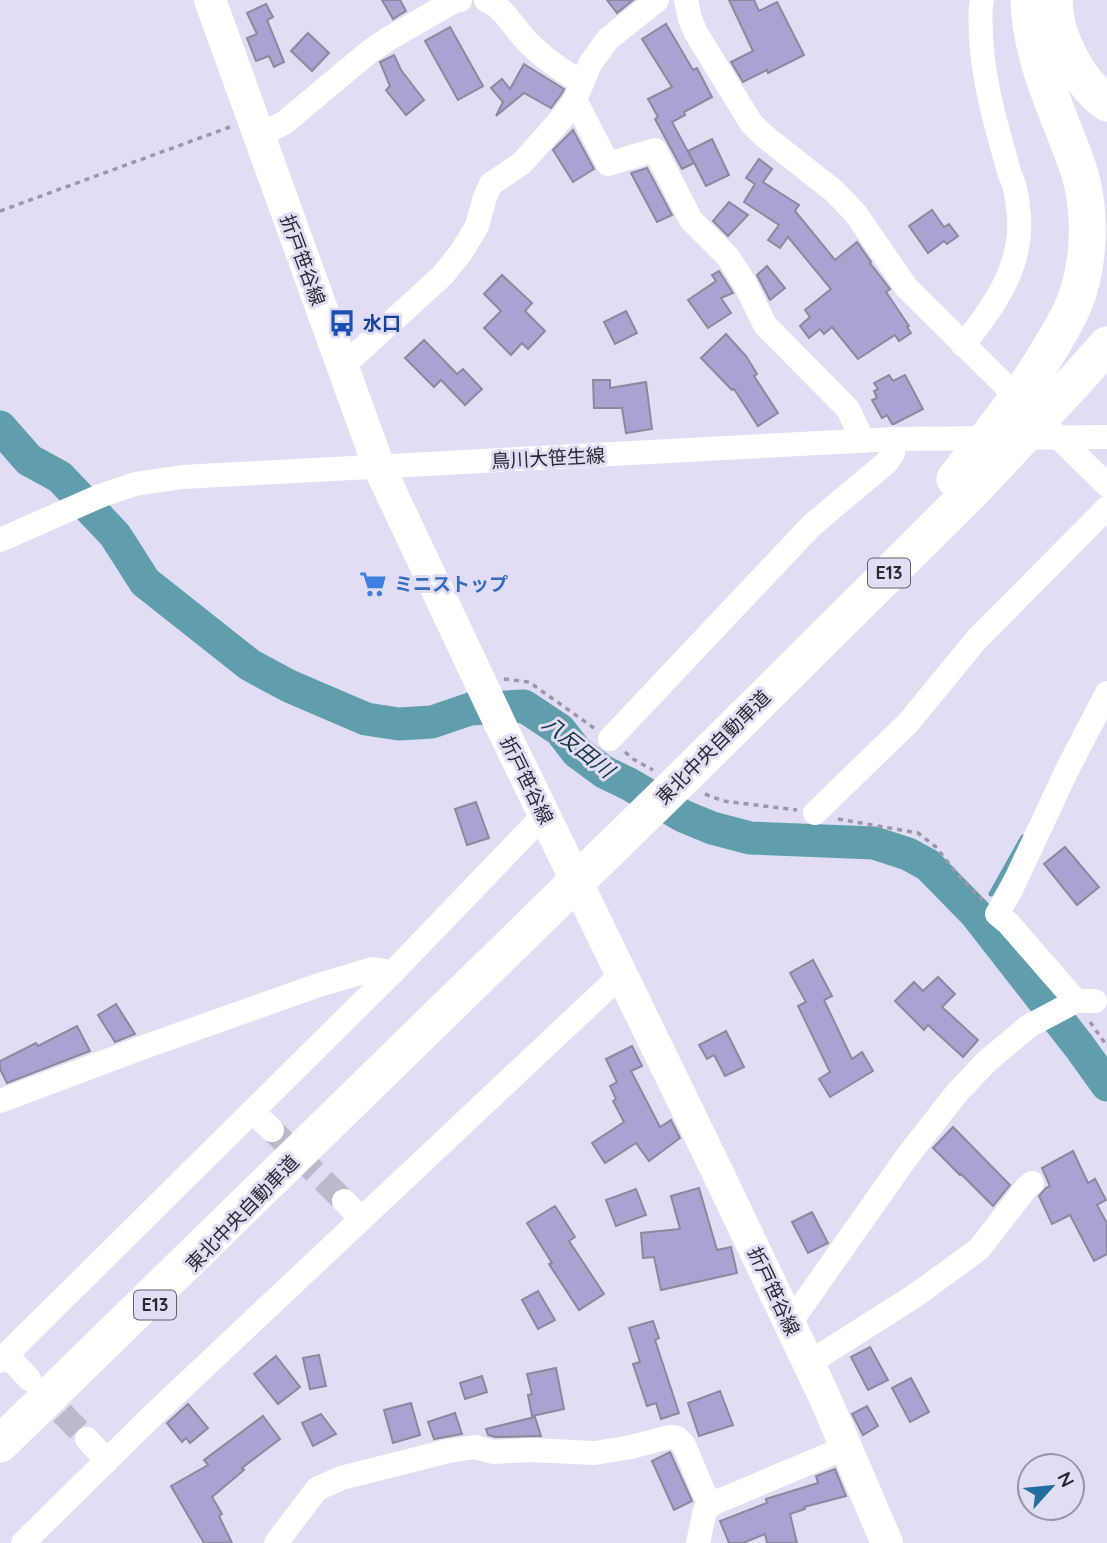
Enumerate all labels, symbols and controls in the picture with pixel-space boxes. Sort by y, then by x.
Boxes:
street label: 折戸笹谷線 [275,211,331,309]
bus stop icon: 水口 [327,308,357,338]
place label: 水口 [363,311,401,335]
street label: 鳥川大笹生線 [490,443,606,473]
road number: E13 [868,558,910,588]
supermarket icon: ミニストップ [358,569,388,599]
place label: ミニストップ [394,572,508,596]
street label: 東北中央自動車道 [651,685,775,809]
water label: 八反田川 [538,710,621,784]
street label: 折戸笹谷線 [495,732,559,828]
street label: 東北中央自動車道 [181,1150,303,1276]
street label: 折戸笹谷線 [743,1243,805,1339]
road number: E13 [134,1290,176,1320]
north arrow [1016,1452,1086,1522]
text: N [1052,1468,1080,1491]

